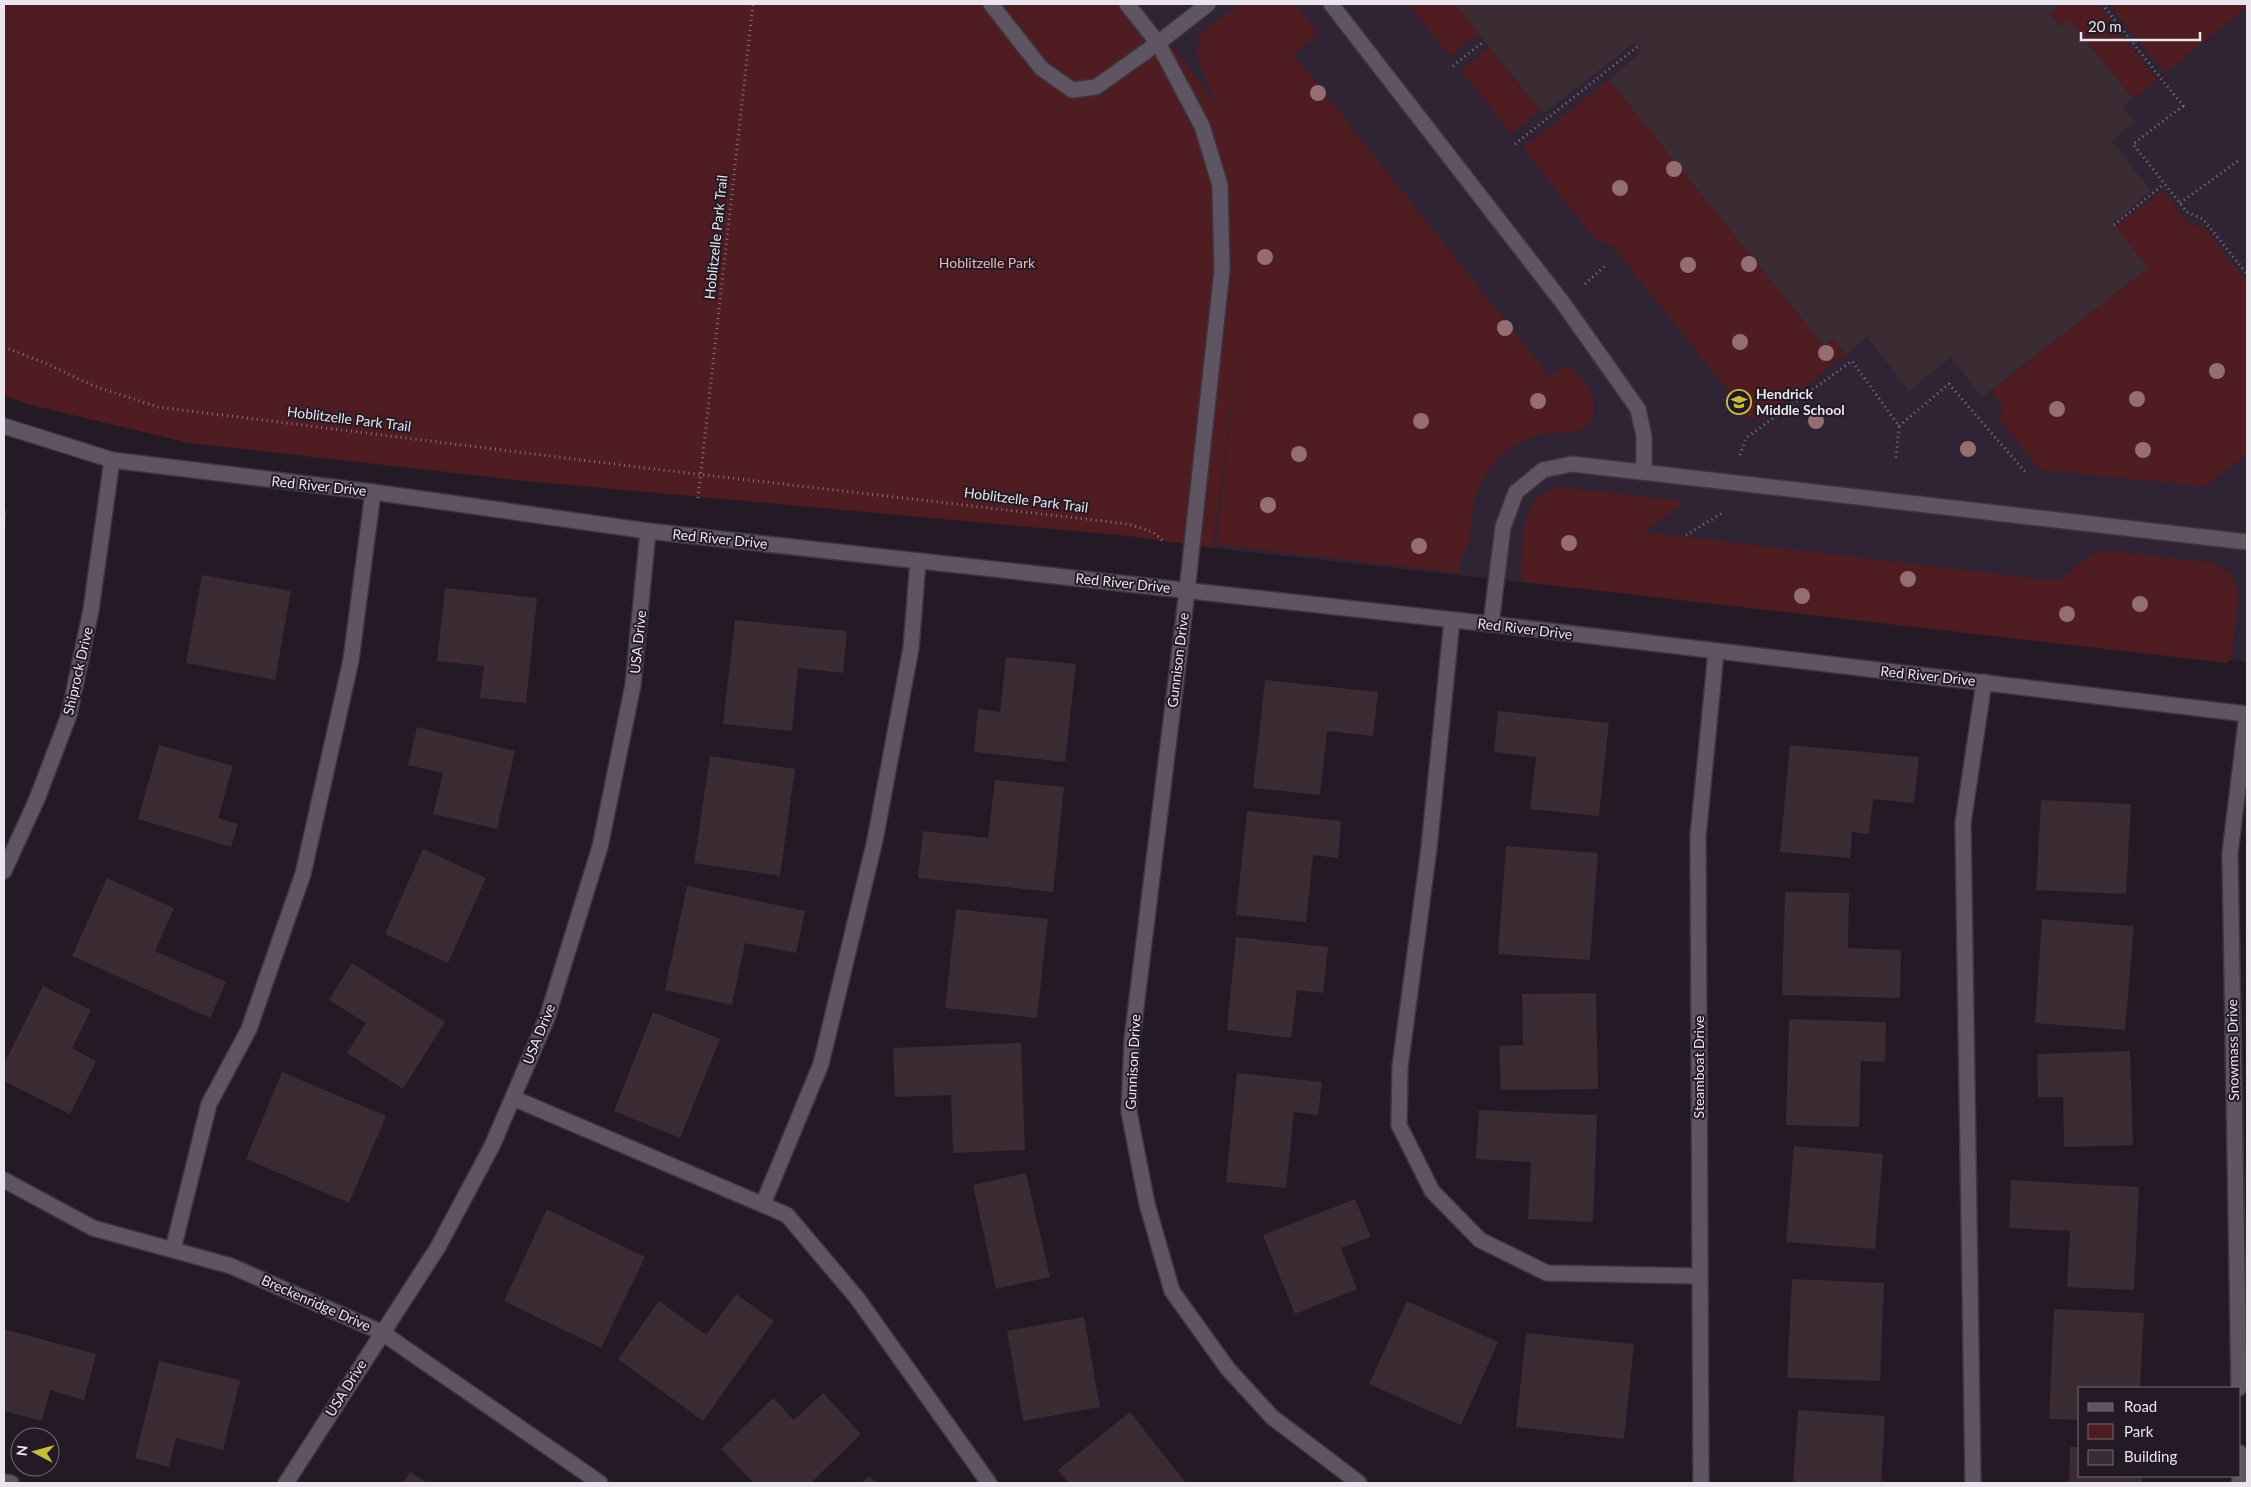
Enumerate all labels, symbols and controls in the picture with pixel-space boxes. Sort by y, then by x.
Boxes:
scale bar [2081,10,2200,42]
text: 20 m [2088,17,2122,35]
street label: Hoblitzelle Park Trail [701,174,730,300]
park label: Hoblitzelle Park [939,254,1036,271]
place label: Hendrick Middle School [1756,385,1845,418]
school or university icon: Hendrick Middle School [1726,389,1752,415]
street label: Hoblitzelle Park Trail [286,402,412,435]
street label: Red River Drive [271,472,367,499]
street label: Hoblitzelle Park Trail [963,483,1089,516]
street label: Red River Drive [672,525,768,552]
street label: Red River Drive [1075,569,1171,596]
street label: USA Drive [626,609,649,675]
street label: Gunnison Drive [1163,611,1192,708]
street label: Red River Drive [1477,614,1573,643]
street label: Shiprock Drive [59,625,96,717]
street label: Red River Drive [1880,662,1976,689]
street label: Snowmass Drive [2223,999,2242,1101]
street label: USA Drive [519,1001,558,1067]
street label: Gunnison Drive [1122,1014,1143,1110]
street label: Steamboat Drive [1690,1016,1707,1118]
street label: Breckenridge Drive [259,1271,373,1334]
street label: USA Drive [321,1356,370,1419]
legend [2078,1387,2241,1477]
text: Road [2124,1397,2157,1415]
text: Park [2124,1422,2154,1440]
north arrow [10,1427,60,1477]
text: N [13,1444,31,1457]
text: Building [2124,1447,2177,1465]

